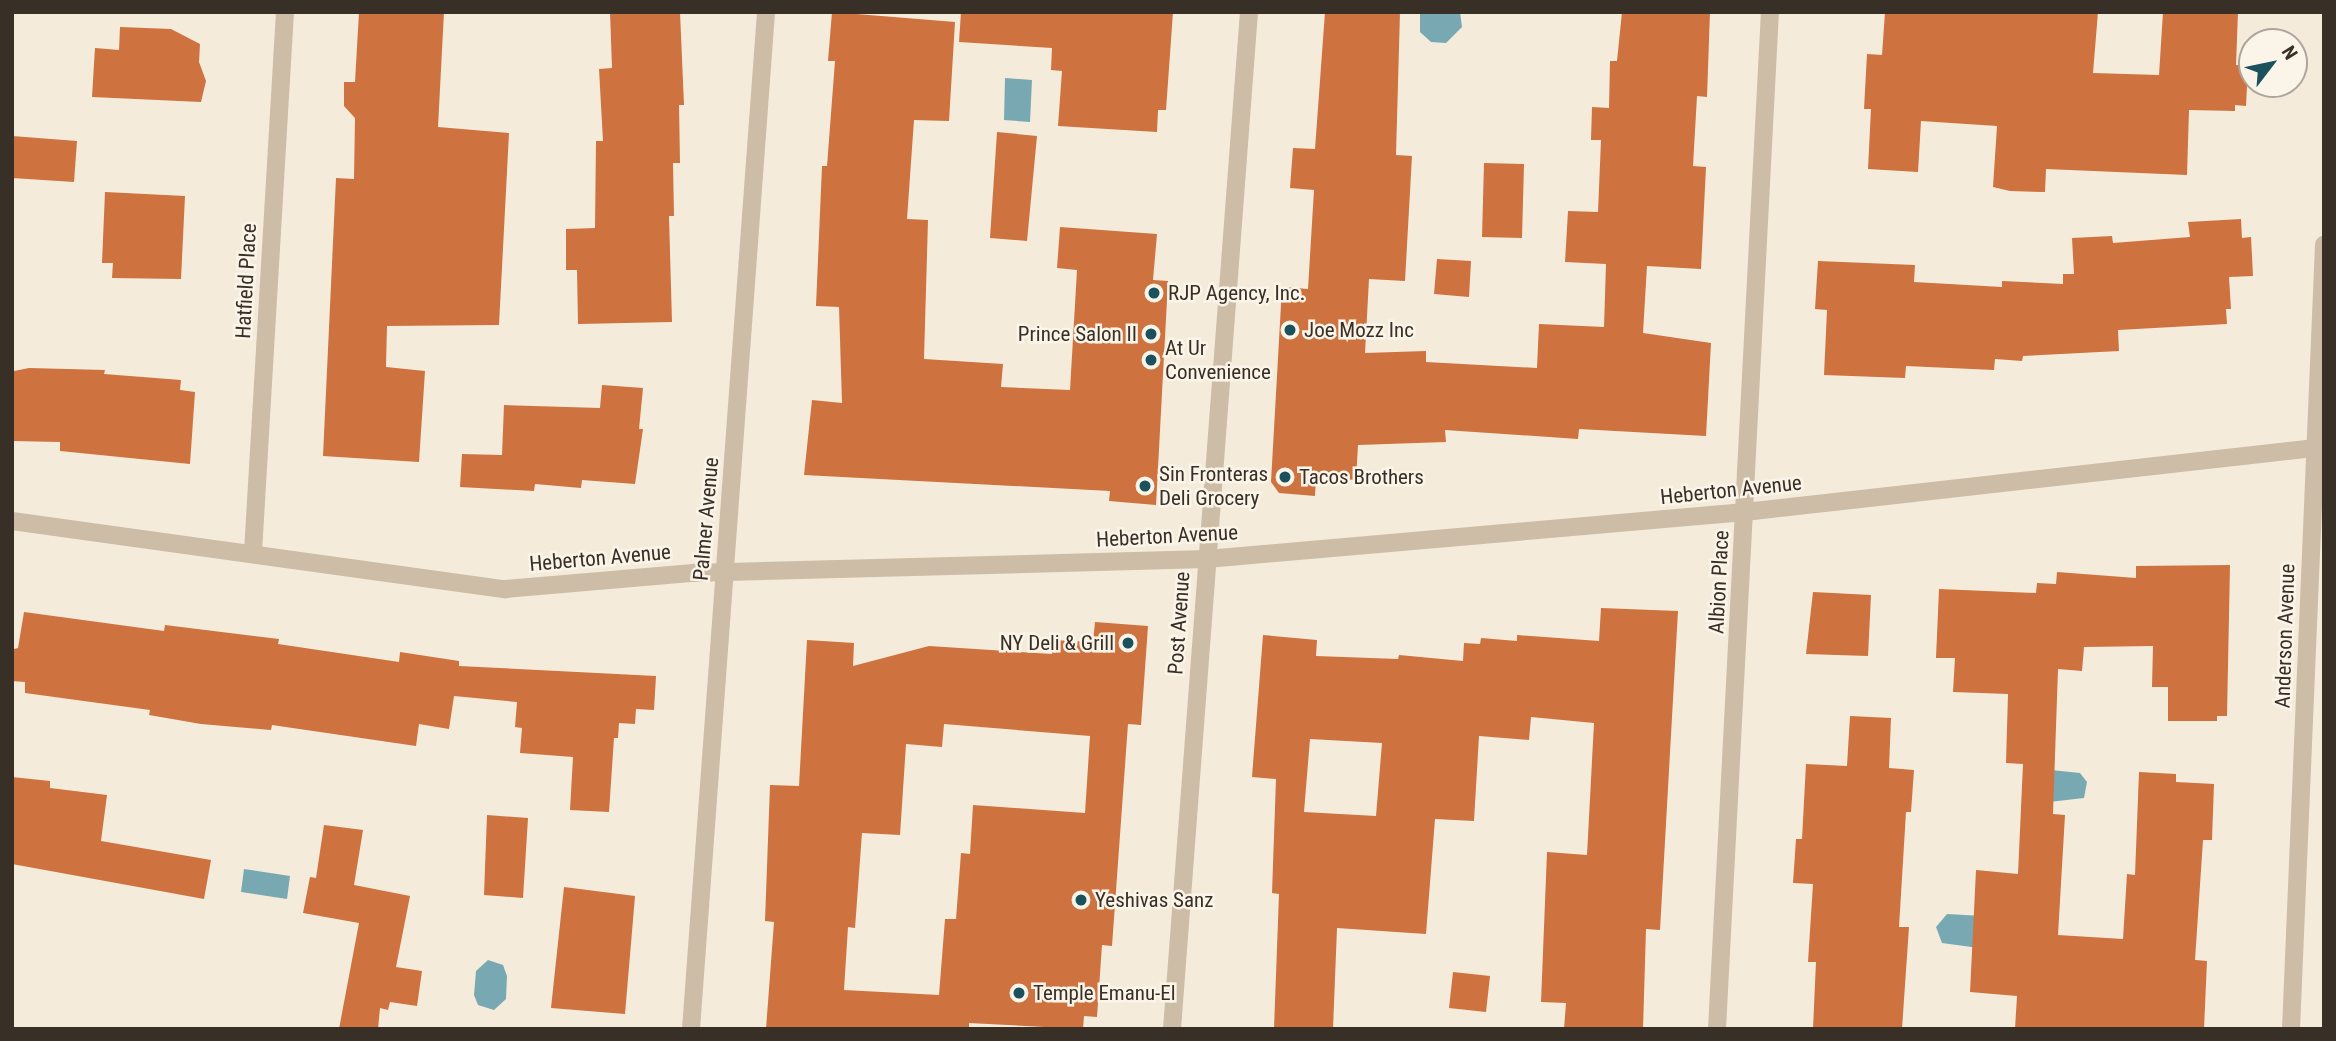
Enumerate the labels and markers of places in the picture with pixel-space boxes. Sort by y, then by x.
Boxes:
place label: RJP Agency, Inc. [1168,280,1305,306]
marker: RJP Agency, Inc. [1146,285,1162,301]
place label: Joe Mozz Inc [1304,317,1414,343]
place label: Prince Salon II [1018,321,1137,347]
marker: Joe Mozz Inc [1282,322,1298,338]
marker: Prince Salon II [1143,326,1159,342]
place label: At Ur Convenience [1165,335,1271,385]
marker: At Ur Convenience [1143,352,1159,368]
place label: Sin Fronteras Deli Grocery [1159,461,1268,511]
place label: Tacos Brothers [1299,464,1424,490]
marker: Tacos Brothers [1277,469,1293,485]
marker: Sin Fronteras Deli Grocery [1137,478,1153,494]
place label: NY Deli & Grill [1000,630,1114,656]
marker: NY Deli & Grill [1120,635,1136,651]
place label: Yeshivas Sanz [1095,887,1213,913]
marker: Yeshivas Sanz [1073,892,1089,908]
place label: Temple Emanu-El [1033,980,1176,1006]
marker: Temple Emanu-El [1011,985,1027,1001]

